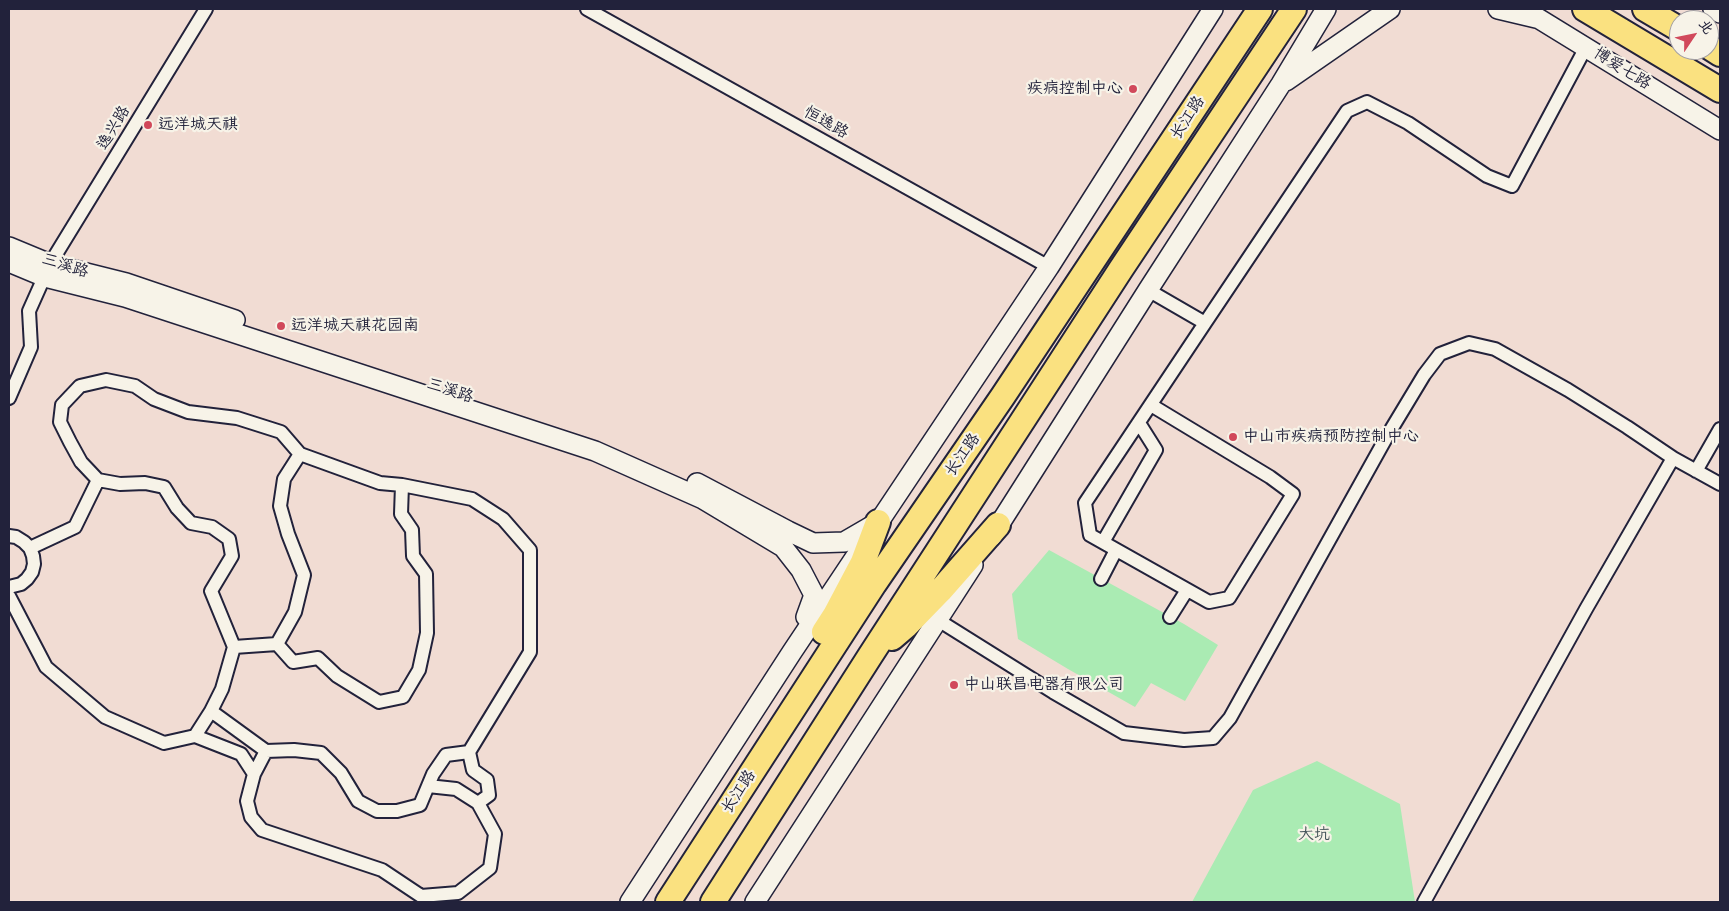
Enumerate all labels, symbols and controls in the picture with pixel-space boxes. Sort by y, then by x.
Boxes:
north arrow [1669,10,1719,60]
text: 北 [1695,16,1717,37]
street label: 博爱七路 [1590,44,1654,94]
place label: 疾病控制中心 [1027,79,1123,99]
marker: 疾病控制中心 [1127,83,1139,95]
street label: 长江路 [1167,93,1209,143]
street label: 逸兴路 [93,102,135,154]
street label: 恒逸路 [800,103,852,143]
place label: 远洋城天祺 [158,115,238,135]
marker: 远洋城天祺 [142,119,154,131]
street label: 三溪路 [39,250,91,282]
place label: 远洋城天祺花园南 [291,316,419,336]
marker: 远洋城天祺花园南 [275,320,287,332]
street label: 三溪路 [424,374,476,408]
place label: 中山市疾病预防控制中心 [1243,427,1419,447]
street label: 长江路 [941,430,985,480]
marker: 中山市疾病预防控制中心 [1227,431,1239,443]
place label: 中山联昌电器有限公司 [964,675,1124,695]
marker: 中山联昌电器有限公司 [948,679,960,691]
street label: 长江路 [718,767,760,817]
park label: 大坑 [1298,825,1330,845]

